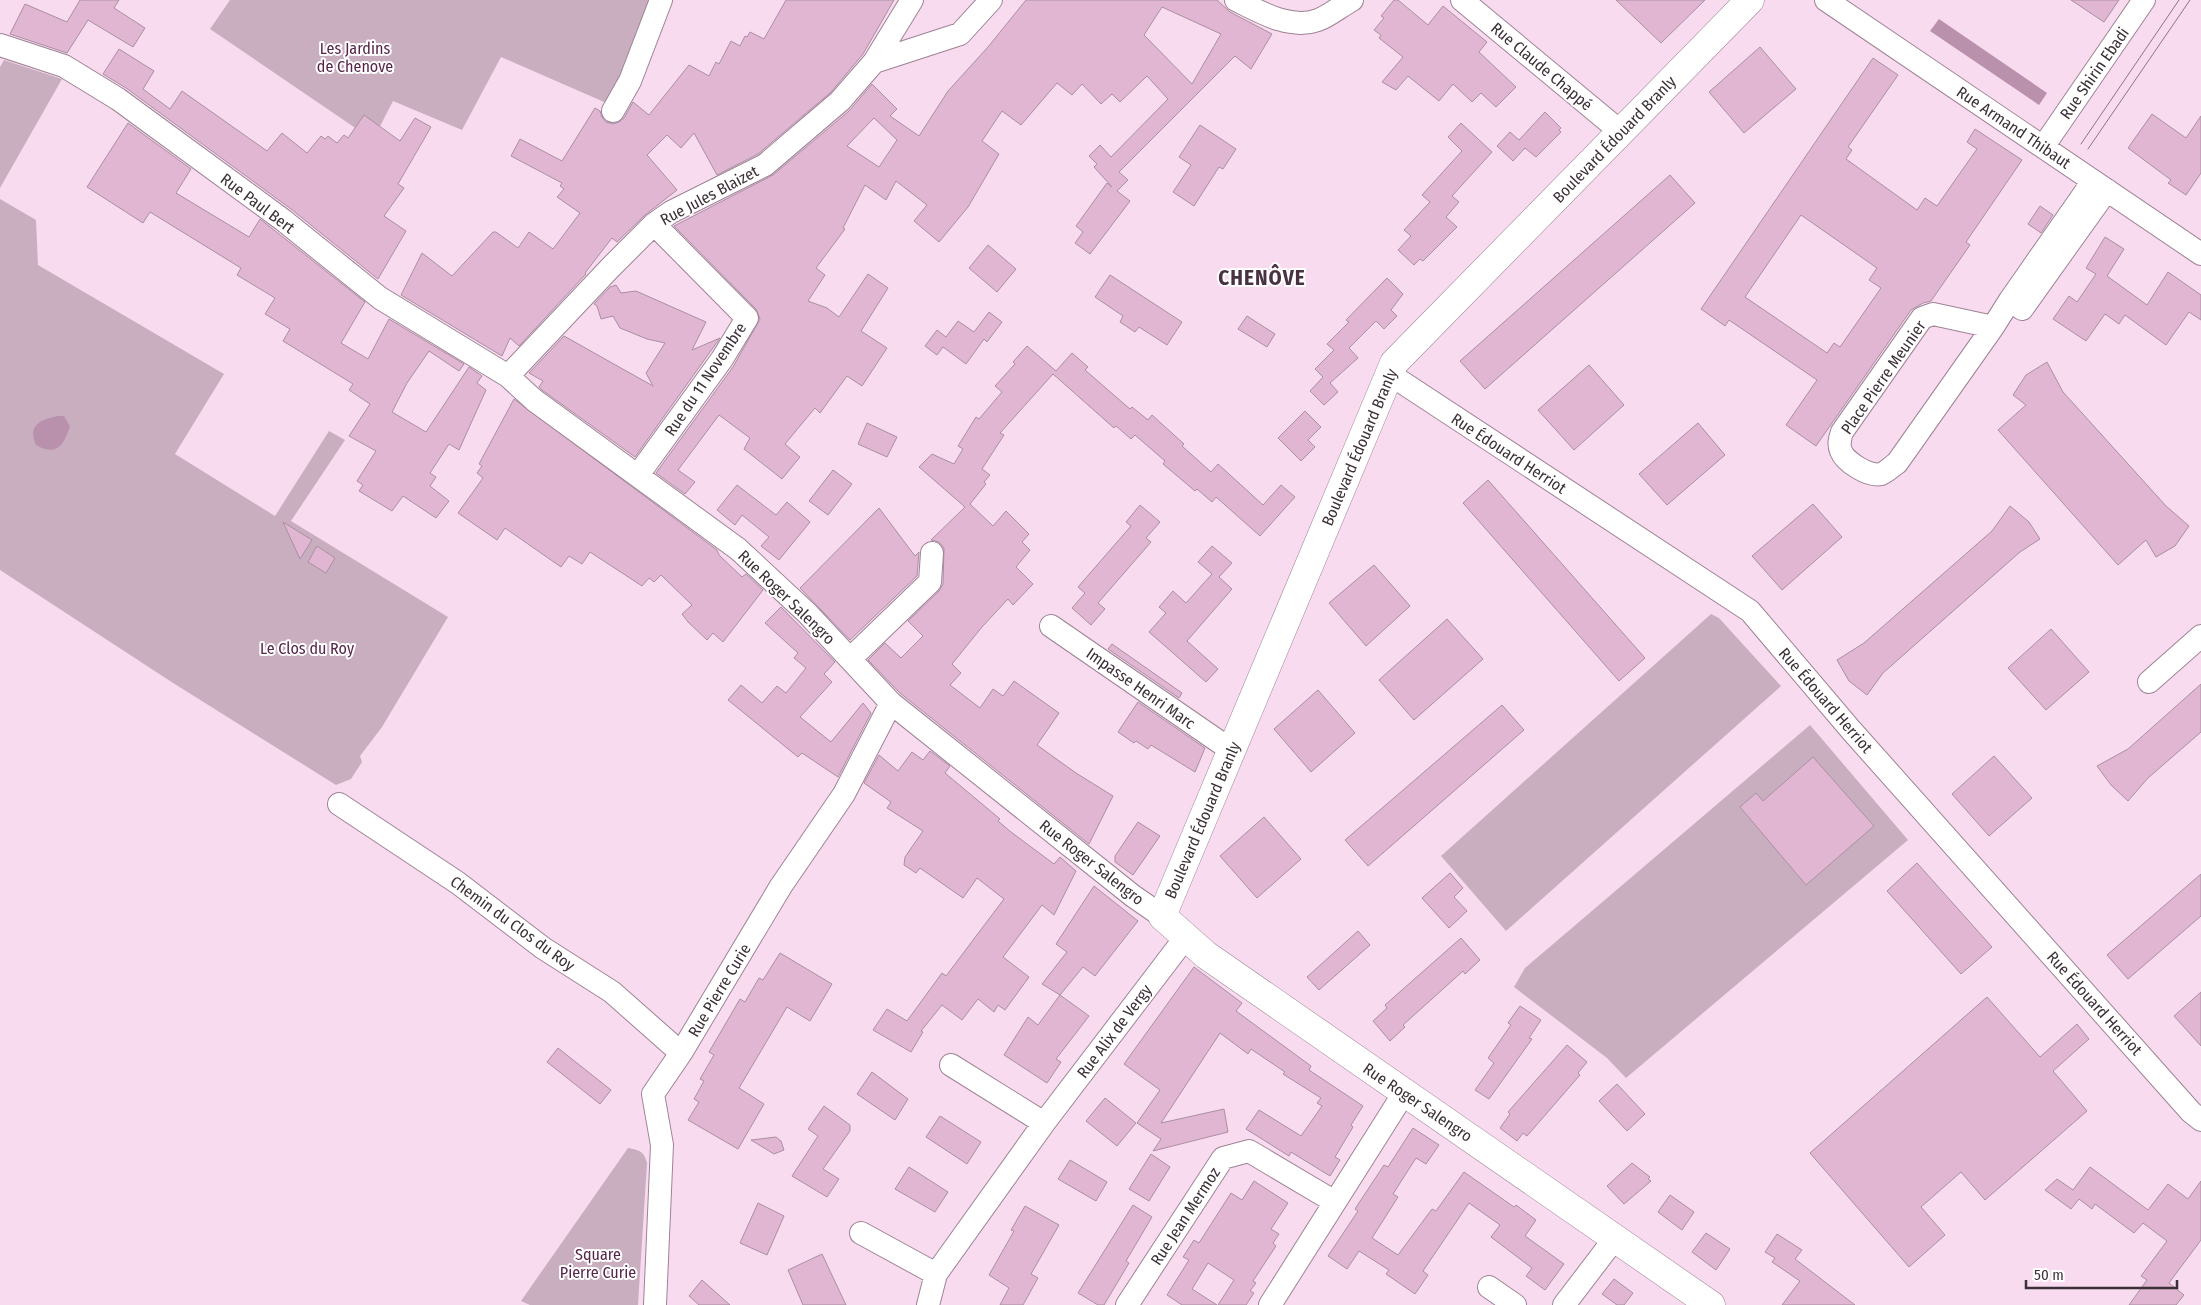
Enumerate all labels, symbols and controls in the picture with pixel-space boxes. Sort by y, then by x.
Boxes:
street label: Rue Claude Chappé [1487,18,1596,114]
street label: Rue Shirin Ebadi [2056,24,2133,123]
park label: Les Jardins de Chenove [317,39,393,76]
street label: Boulevard Édouard Branly [1549,71,1680,207]
street label: Rue Armand Thibaut [1953,82,2075,173]
street label: Rue Jules Blaizet [657,161,762,229]
street label: Rue Paul Bert [217,169,299,238]
district label: CHENÔVE [1218,264,1306,291]
street label: Place Pierre Meunier [1837,316,1930,438]
street label: Rue du 11 Novembre [661,319,750,439]
street label: Boulevard Édouard Branly [1318,365,1402,529]
street label: Rue Édouard Herriot [1448,409,1570,498]
street label: Rue Roger Salengro [734,546,839,648]
park label: Le Clos du Roy [260,639,355,658]
street label: Impasse Henri Marc [1083,644,1199,733]
street label: Rue Édouard Herriot [1775,644,1877,757]
street label: Boulevard Édouard Branly [1161,738,1245,902]
street label: Rue Roger Salengro [1036,816,1148,909]
street label: Chemin du Clos du Roy [447,872,579,975]
street label: Rue Pierre Curie [684,940,755,1040]
street label: Rue Édouard Herriot [2043,948,2147,1060]
street label: Rue Alix de Vergy [1073,980,1156,1082]
street label: Rue Roger Salengro [1360,1059,1476,1146]
street label: Rue Jean Mermoz [1147,1164,1224,1269]
park label: Square Pierre Curie [560,1245,636,1282]
scale bar [2026,1258,2177,1290]
text: 50 m [2034,1266,2064,1284]

